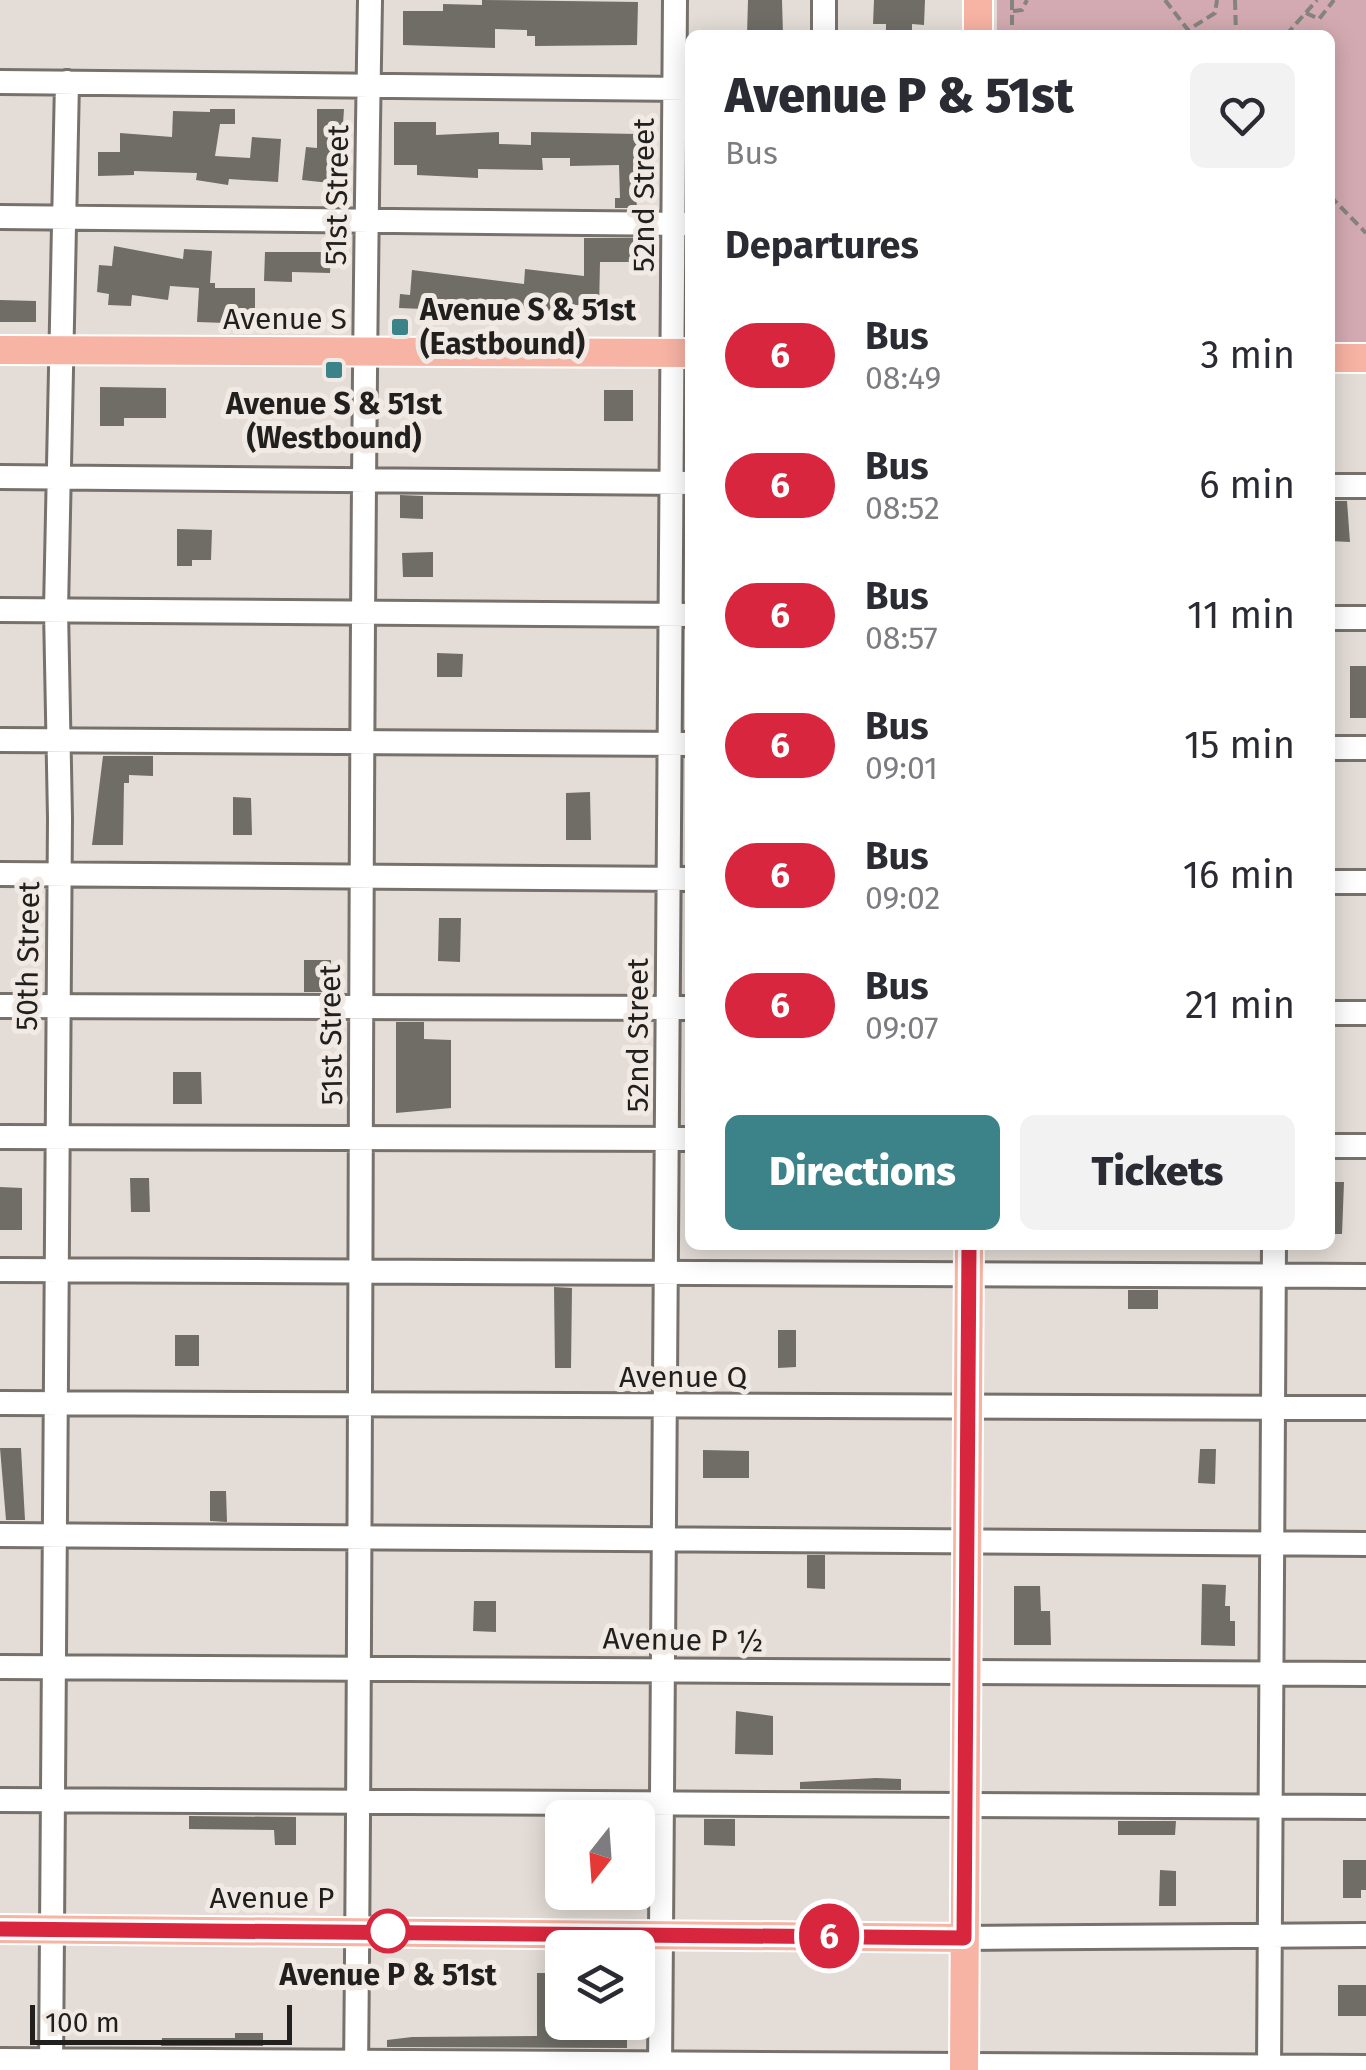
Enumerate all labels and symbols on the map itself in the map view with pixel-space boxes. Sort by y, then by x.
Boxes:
street label: 52nd Street [626,118,662,272]
street label: 51st Street [318,124,356,266]
place label: Avenue S & 51st (Eastbound) [419,292,637,362]
street label: Avenue S [223,301,347,337]
marker: Avenue S & 51st (Eastbound) [389,316,411,338]
marker: Avenue S & 51st (Westbound) [323,359,345,381]
place label: Avenue S & 51st (Westbound) [225,386,442,456]
street label: 50th Street [9,881,47,1031]
street label: 52nd Street [620,958,656,1112]
street label: 51st Street [312,964,350,1106]
street label: Avenue Q [619,1359,747,1395]
street label: Avenue P ½ [602,1621,764,1659]
north arrow [545,1800,655,1910]
street label: Avenue P [210,1880,334,1916]
line badge: 6 [796,1904,862,1968]
marker: Avenue P & 51st [367,1910,409,1952]
place label: Avenue P & 51st [279,1957,497,1993]
scale bar [30,2000,292,2044]

